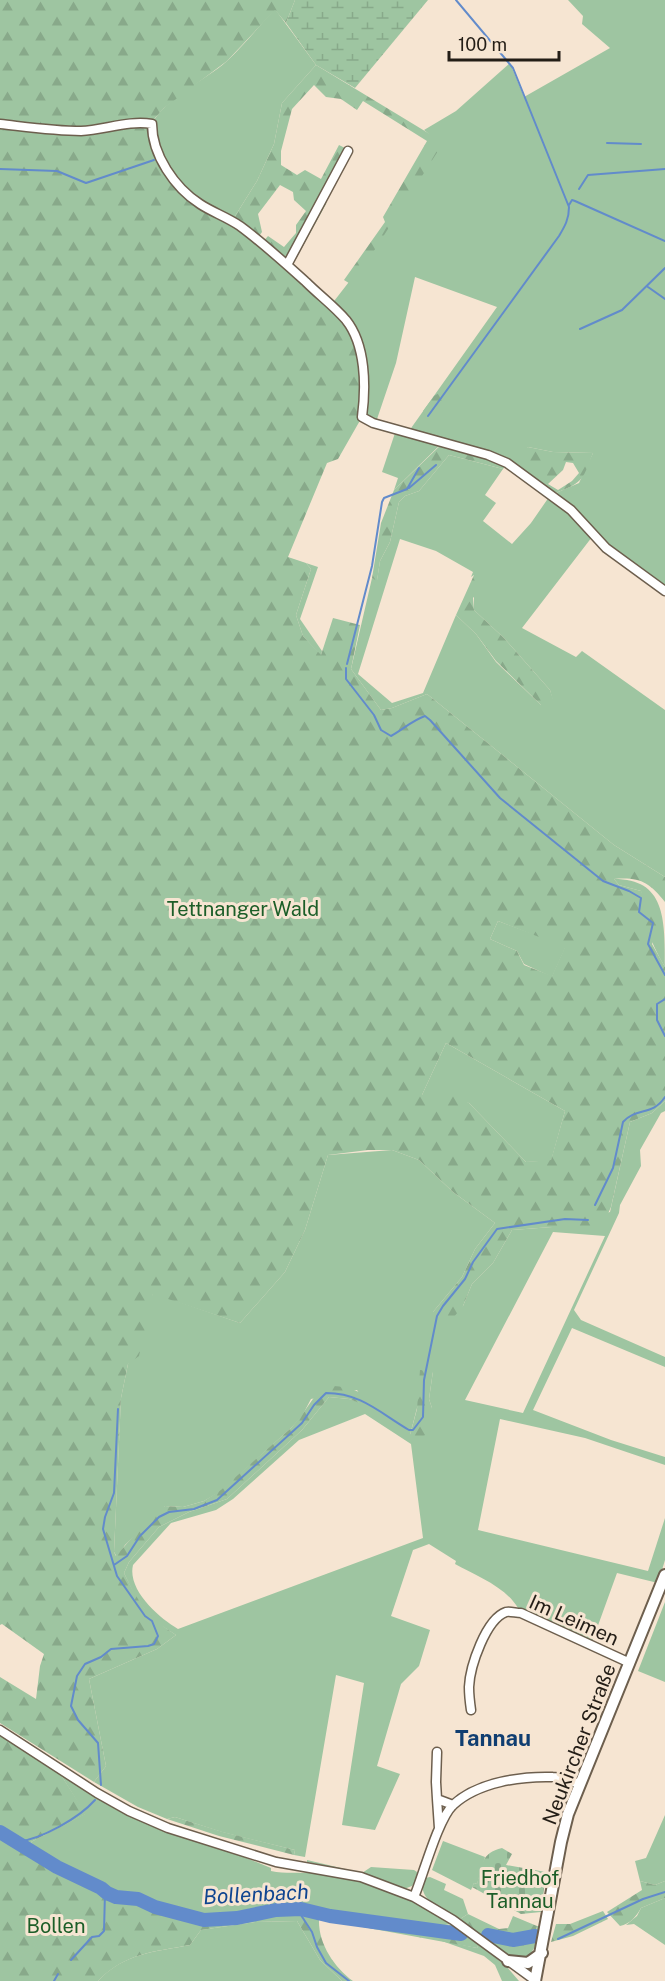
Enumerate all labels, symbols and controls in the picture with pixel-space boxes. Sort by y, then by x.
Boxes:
scale bar [449,24,558,62]
text: 100 m [458,34,507,55]
park label: Tettnanger Wald [167,897,319,921]
street label: Im Leimen [525,1590,623,1650]
street label: Neukircher Straße [537,1660,621,1828]
district label: Tannau [455,1725,531,1751]
park label: Friedhof Tannau [481,1866,559,1913]
water label: Bollenbach [203,1879,309,1909]
park label: Bollen [27,1914,85,1938]

